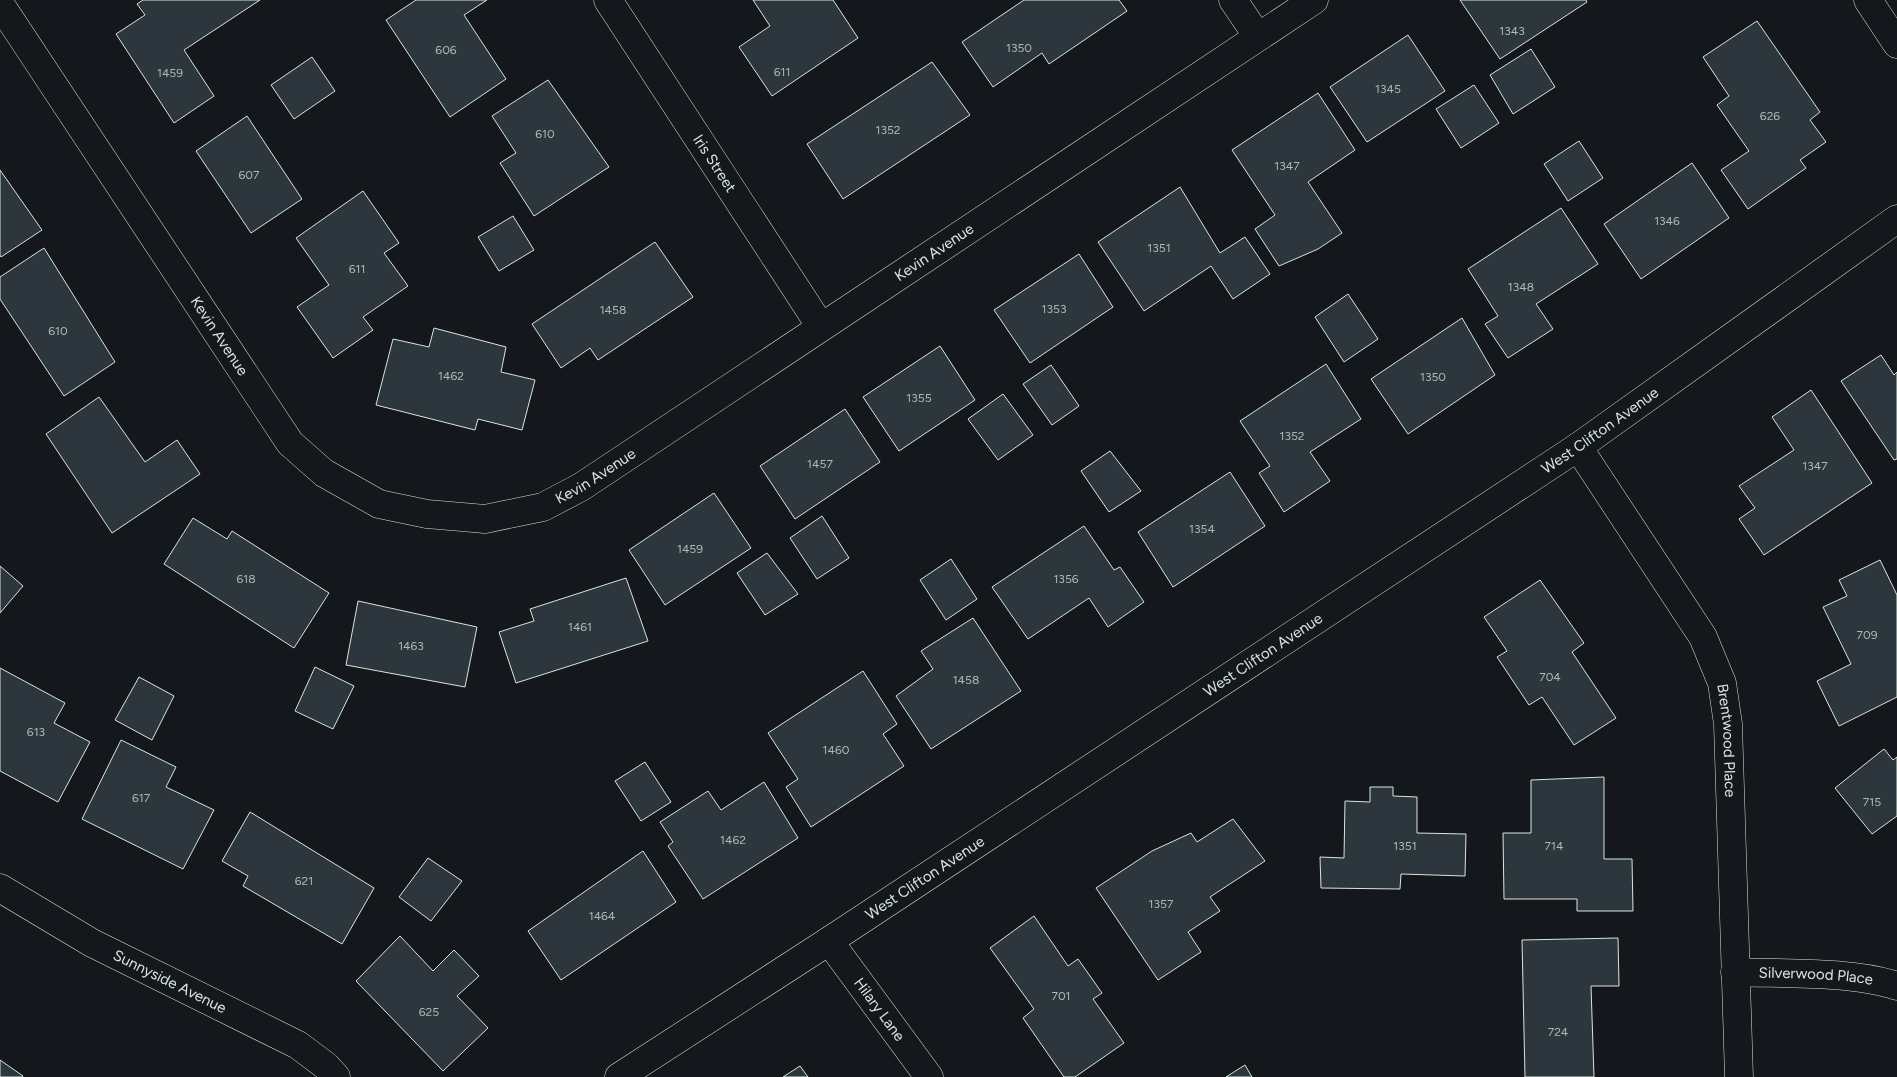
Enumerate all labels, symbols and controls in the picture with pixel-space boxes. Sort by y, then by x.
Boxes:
house number: 1343 [1499,24,1525,38]
house number: 1350 [1006,41,1032,55]
house number: 606 [435,43,457,57]
house number: 611 [774,65,790,79]
house number: 1459 [157,66,183,80]
house number: 1345 [1375,82,1401,96]
house number: 626 [1760,109,1780,123]
house number: 1352 [875,123,901,137]
house number: 610 [535,127,555,141]
street label: Iris Street [689,131,740,196]
house number: 1347 [1274,159,1300,173]
house number: 607 [239,168,260,182]
house number: 1346 [1654,214,1680,228]
street label: Kevin Avenue [891,220,977,285]
house number: 1351 [1147,241,1171,255]
house number: 611 [349,262,365,276]
house number: 1348 [1508,280,1534,294]
street label: Kevin Avenue [187,293,252,379]
house number: 1353 [1042,302,1066,316]
house number: 1458 [600,303,626,317]
house number: 610 [48,324,68,338]
house number: 1462 [438,369,464,383]
house number: 1350 [1420,370,1446,384]
street label: West Clifton Avenue [1538,383,1662,478]
house number: 1355 [906,391,932,405]
house number: 1352 [1279,429,1305,443]
street label: Kevin Avenue [552,444,639,508]
house number: 1457 [807,457,833,471]
house number: 1347 [1802,459,1828,473]
house number: 1354 [1189,522,1215,536]
house number: 1459 [677,542,703,556]
house number: 618 [236,572,256,586]
house number: 1356 [1053,572,1079,586]
street label: West Clifton Avenue [1200,609,1326,701]
house number: 1461 [568,620,592,634]
house number: 709 [1857,628,1878,642]
house number: 1463 [398,639,424,653]
house number: 704 [1539,670,1561,684]
house number: 1458 [953,673,979,687]
street label: Brentwood Place [1713,682,1739,798]
house number: 613 [27,725,45,739]
house number: 1460 [823,743,850,757]
house number: 617 [132,791,151,805]
house number: 715 [1863,795,1881,809]
street label: West Clifton Avenue [862,832,988,924]
house number: 1462 [720,833,746,847]
house number: 1351 [1393,839,1417,853]
house number: 714 [1545,839,1564,853]
house number: 621 [295,874,313,888]
house number: 1357 [1149,897,1174,911]
house number: 1464 [589,909,616,923]
street label: Sunnyside Avenue [110,946,229,1017]
street label: Silverwood Place [1758,964,1875,989]
street label: Hilary Lane [850,974,909,1045]
house number: 701 [1051,989,1071,1003]
house number: 625 [419,1005,439,1019]
house number: 724 [1548,1025,1569,1039]

